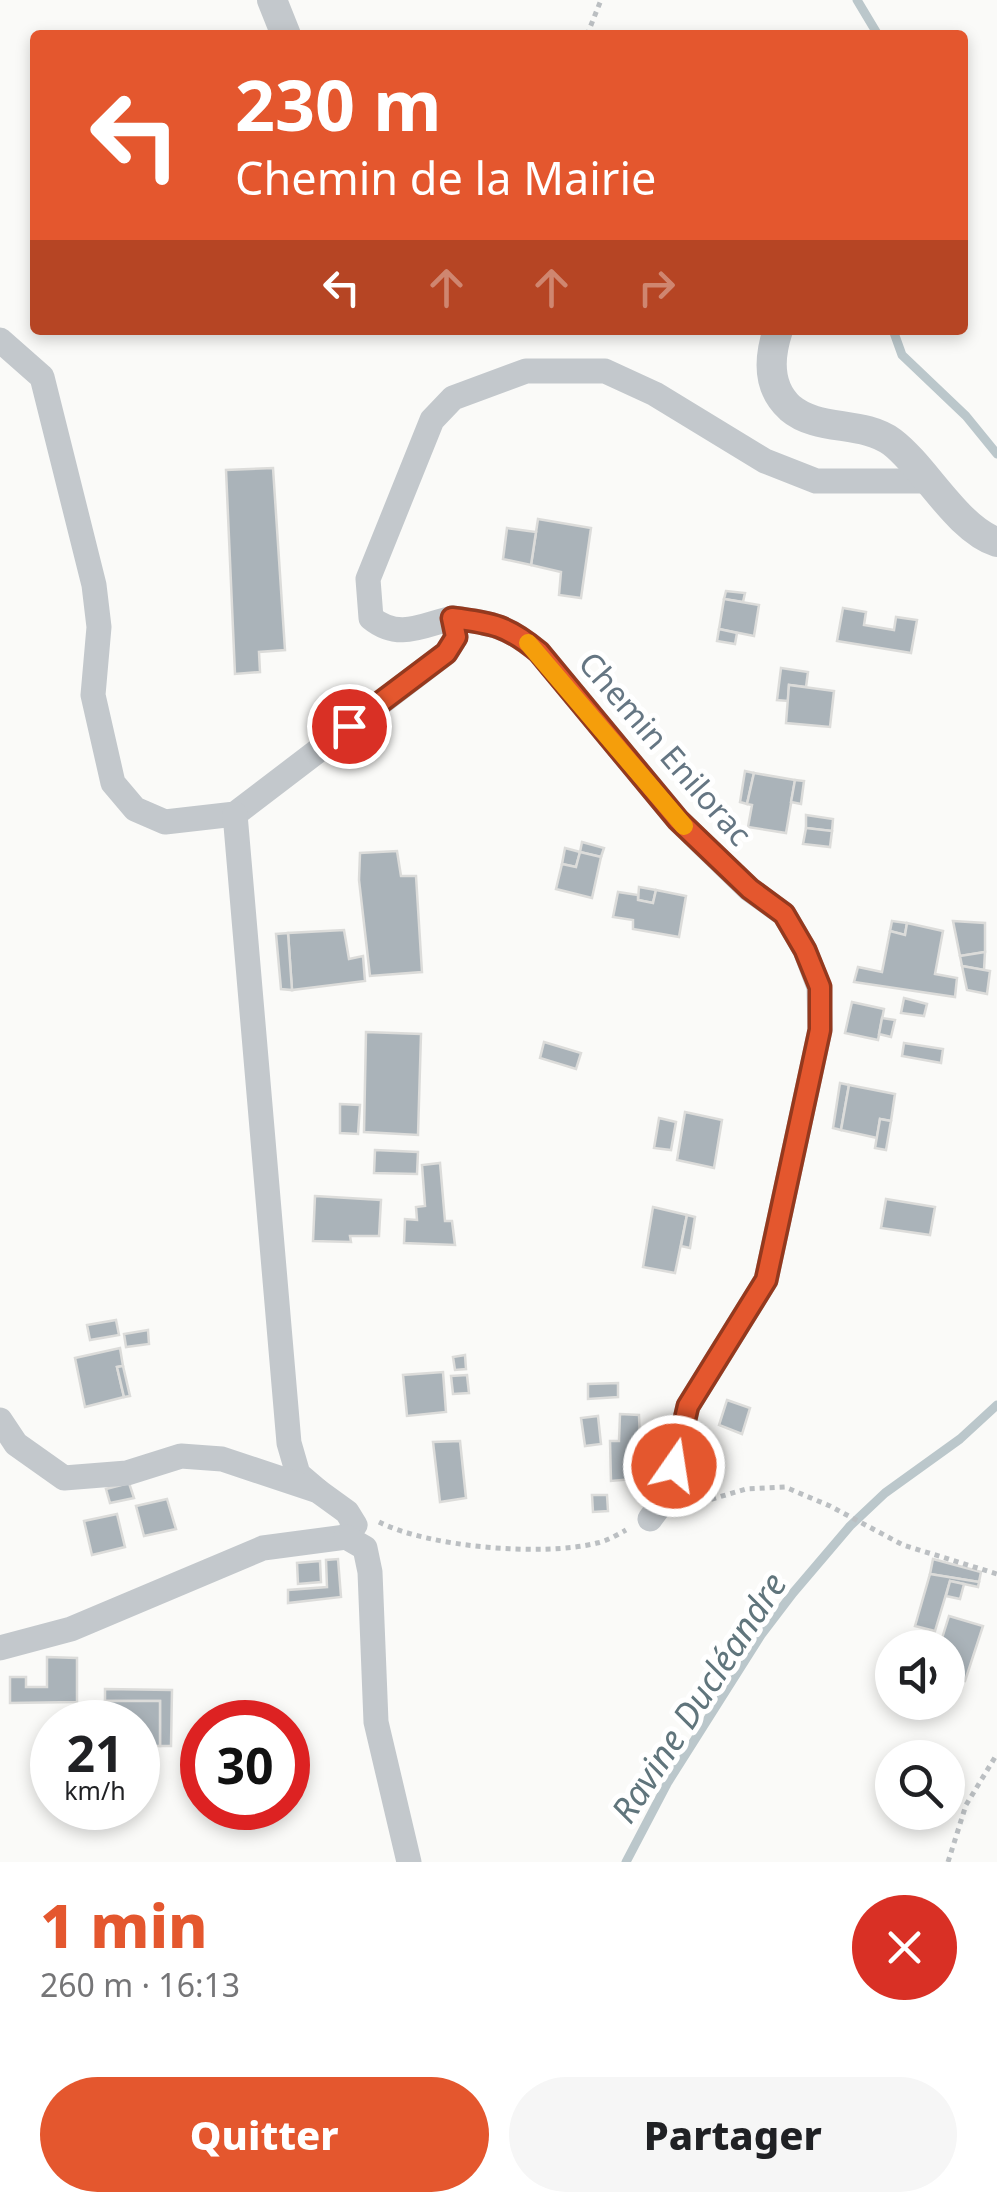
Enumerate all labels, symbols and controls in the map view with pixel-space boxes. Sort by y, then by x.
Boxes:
text: 230 m [235,56,442,152]
icon: left [70,70,200,200]
text: Chemin de la Mairie [235,147,656,208]
icon: left [314,260,369,315]
icon: ahead [419,260,474,315]
icon: ahead [524,260,579,315]
icon: right [629,260,684,315]
street label: Chemin Enilorac [570,642,762,854]
pin [307,684,392,769]
icon: arrive [322,699,377,754]
position arrow [622,1414,726,1518]
water label: Ravine Ducléandre [600,1563,796,1831]
map controls [875,1630,965,1830]
button: sound [875,1630,965,1720]
speed limit sign: 30 [180,1700,310,1830]
text: 21 [66,1719,124,1787]
button: search [875,1740,965,1830]
text: km/h [64,1773,126,1807]
text: 1 min [40,1884,208,1966]
button: close [852,1895,957,2000]
text: 260 m · 16:13 [40,1963,240,2006]
button: Quitter [40,2077,489,2192]
button: Partager [509,2077,957,2192]

